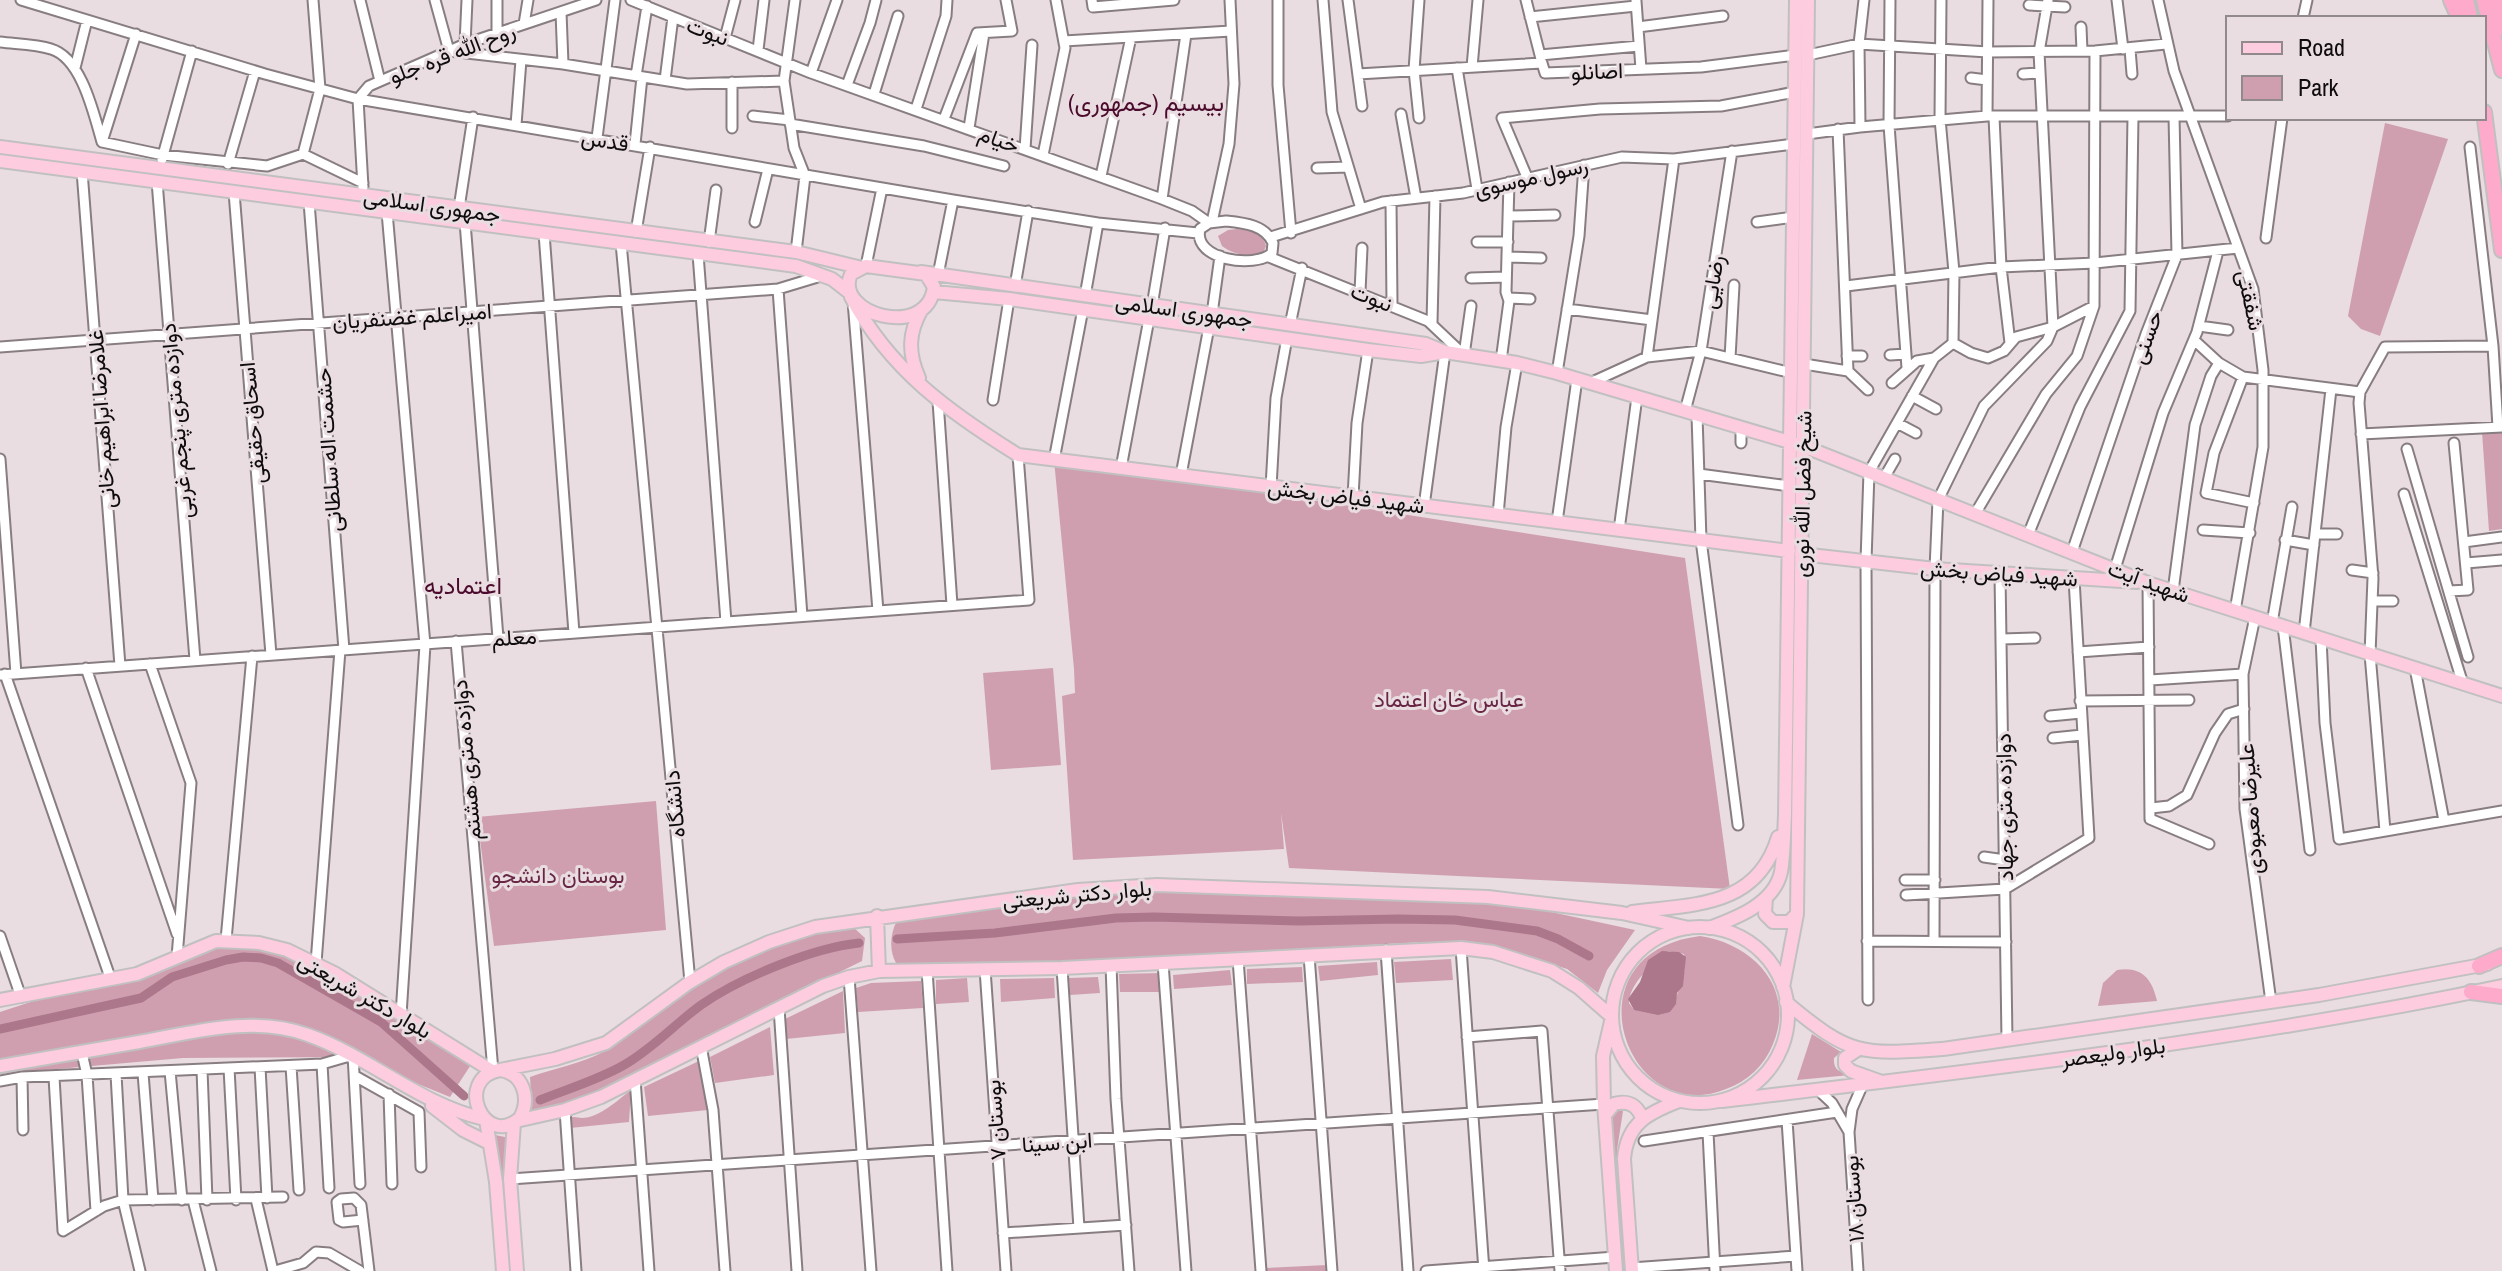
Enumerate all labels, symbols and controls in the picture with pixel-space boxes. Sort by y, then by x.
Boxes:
street label: نبوت [683,9,733,53]
street label: روح الله قره جلو [385,15,519,91]
legend [2226,16,2486,120]
text: Road [2298,31,2345,63]
street label: اصانلو [1570,55,1624,87]
text: Park [2298,71,2339,103]
district label: (بیسیم (جمهوری [1068,86,1224,119]
street label: خیام [974,118,1024,160]
street label: قدس [579,121,631,159]
street label: رسول موسوی [1471,149,1591,205]
street label: جمهوری اسلامی [361,181,503,229]
street label: رضایی [1693,253,1731,311]
street label: شفقتی [2230,267,2272,333]
street label: نبوت [1346,275,1398,319]
street label: جمهوری اسلامی [1113,286,1255,334]
street label: امیراعلم غضنفریان [331,295,493,337]
street label: حسنی [2122,306,2170,368]
street label: دوازده متری پنجم غربی [153,322,199,520]
street label: غلامرضا ابراهیم خانی [80,328,122,510]
street label: اسحاق حقیقی [232,361,272,485]
street label: حشمت اله سلطانی [307,367,349,533]
street label: شیخ فضل الله نوری [1786,410,1818,578]
street label: شهید فیاض بخش [1266,471,1426,521]
street label: شهید آیت [2104,552,2194,610]
street label: شهید فیاض بخش [1919,553,2079,593]
district label: اعتمادیه [424,569,502,601]
street label: معلم [490,620,538,654]
street label: دوازده متری هشتم [444,678,488,842]
park label: عباس خان اعتماد [1374,684,1524,714]
street label: دوازده متری جهاد [1988,733,2020,881]
street label: علیرضا معبودی [2230,743,2270,875]
street label: دانشگاه [656,769,692,839]
park label: بوستان دانشجو [492,860,624,890]
street label: بلوار دکتر شریعتی [1001,873,1153,915]
street label: بلوار دکتر شریعتی [293,945,437,1045]
street label: بلوار ولیعصر [2058,1030,2167,1074]
street label: بوستان ۷ [977,1079,1013,1161]
street label: ابن سینا [1021,1125,1093,1159]
street label: بوستان ۱۸ [1835,1155,1871,1243]

